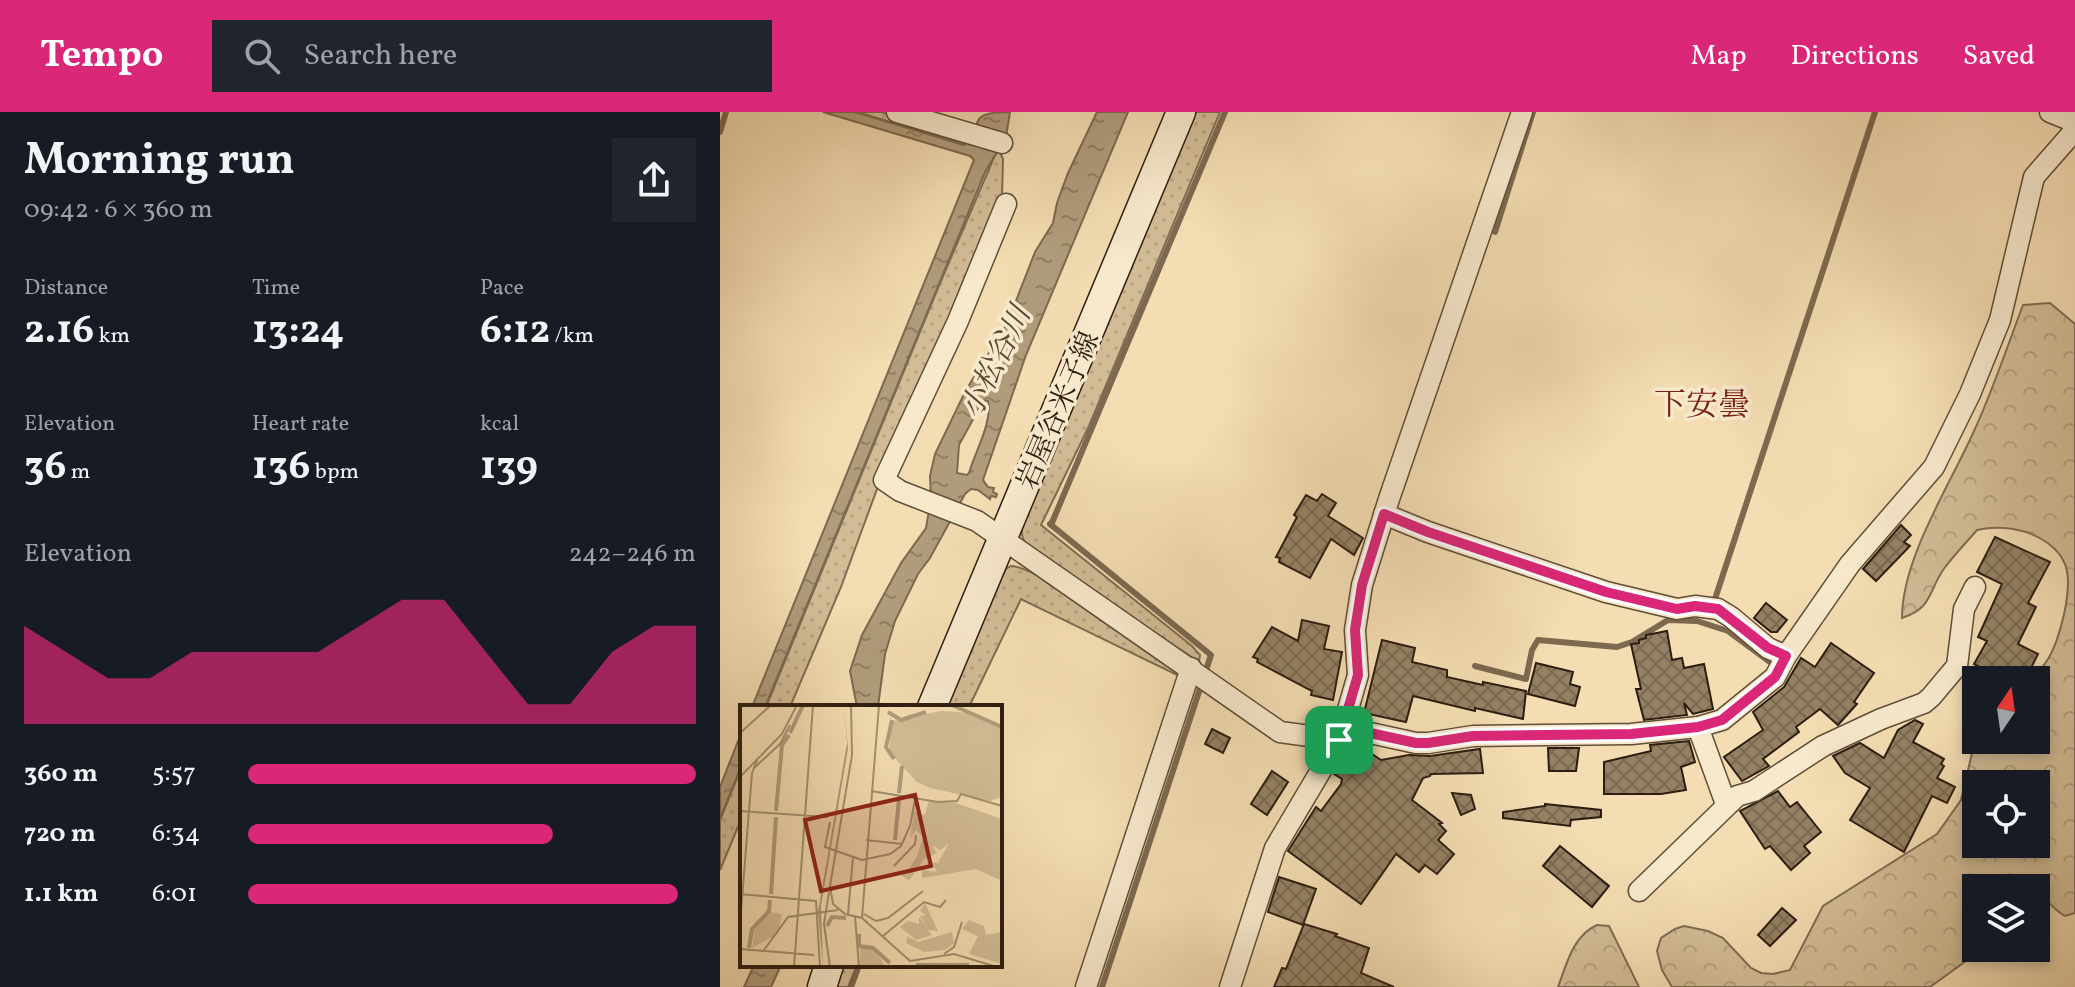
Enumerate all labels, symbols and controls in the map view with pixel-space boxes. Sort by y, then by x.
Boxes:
search box [212,20,772,92]
text: Tempo [40,30,164,83]
icon: search [240,34,284,78]
text: Search here [304,35,457,77]
text: Map [1691,37,1747,76]
text: Directions [1791,37,1919,76]
text: Saved [1963,37,2035,76]
text: Morning run [24,131,295,192]
button: share [612,138,696,222]
text: 09:42 · 6 × 360 m [24,192,213,228]
text: Distance [24,273,108,304]
text: Time [252,273,300,304]
text: Pace [480,273,524,304]
water label: 小松谷川 [952,297,1043,426]
text: 2.16 [24,304,94,360]
text: 13:24 [252,304,344,360]
text: 6:12 [480,304,550,360]
text: km [94,321,130,352]
text: /km [550,321,594,352]
street label: 岩屋谷米子線 [1009,326,1110,496]
district label: 下安曇 [1654,385,1750,429]
text: Elevation [24,409,115,440]
text: Heart rate [252,409,349,440]
text: kcal [480,409,519,440]
text: 36 [24,440,66,496]
text: 136 [252,440,310,496]
text: 139 [480,440,538,496]
text: m [66,457,90,488]
text: bpm [310,457,359,488]
text: Elevation [24,536,132,572]
text: 242–246 m [569,536,696,572]
north arrow [1962,666,2050,754]
map controls [1962,666,2050,962]
inset map [740,705,1002,967]
pin [1305,706,1373,774]
icon: arrive [1317,718,1361,762]
text: 360 m [24,756,98,792]
text: 5:57 [152,756,196,792]
button: locate [1962,770,2050,858]
text: 720 m [24,816,96,852]
text: 6:34 [152,816,200,852]
button: layers [1962,874,2050,962]
text: 1.1 km [24,876,98,912]
text: 6:01 [152,876,197,912]

